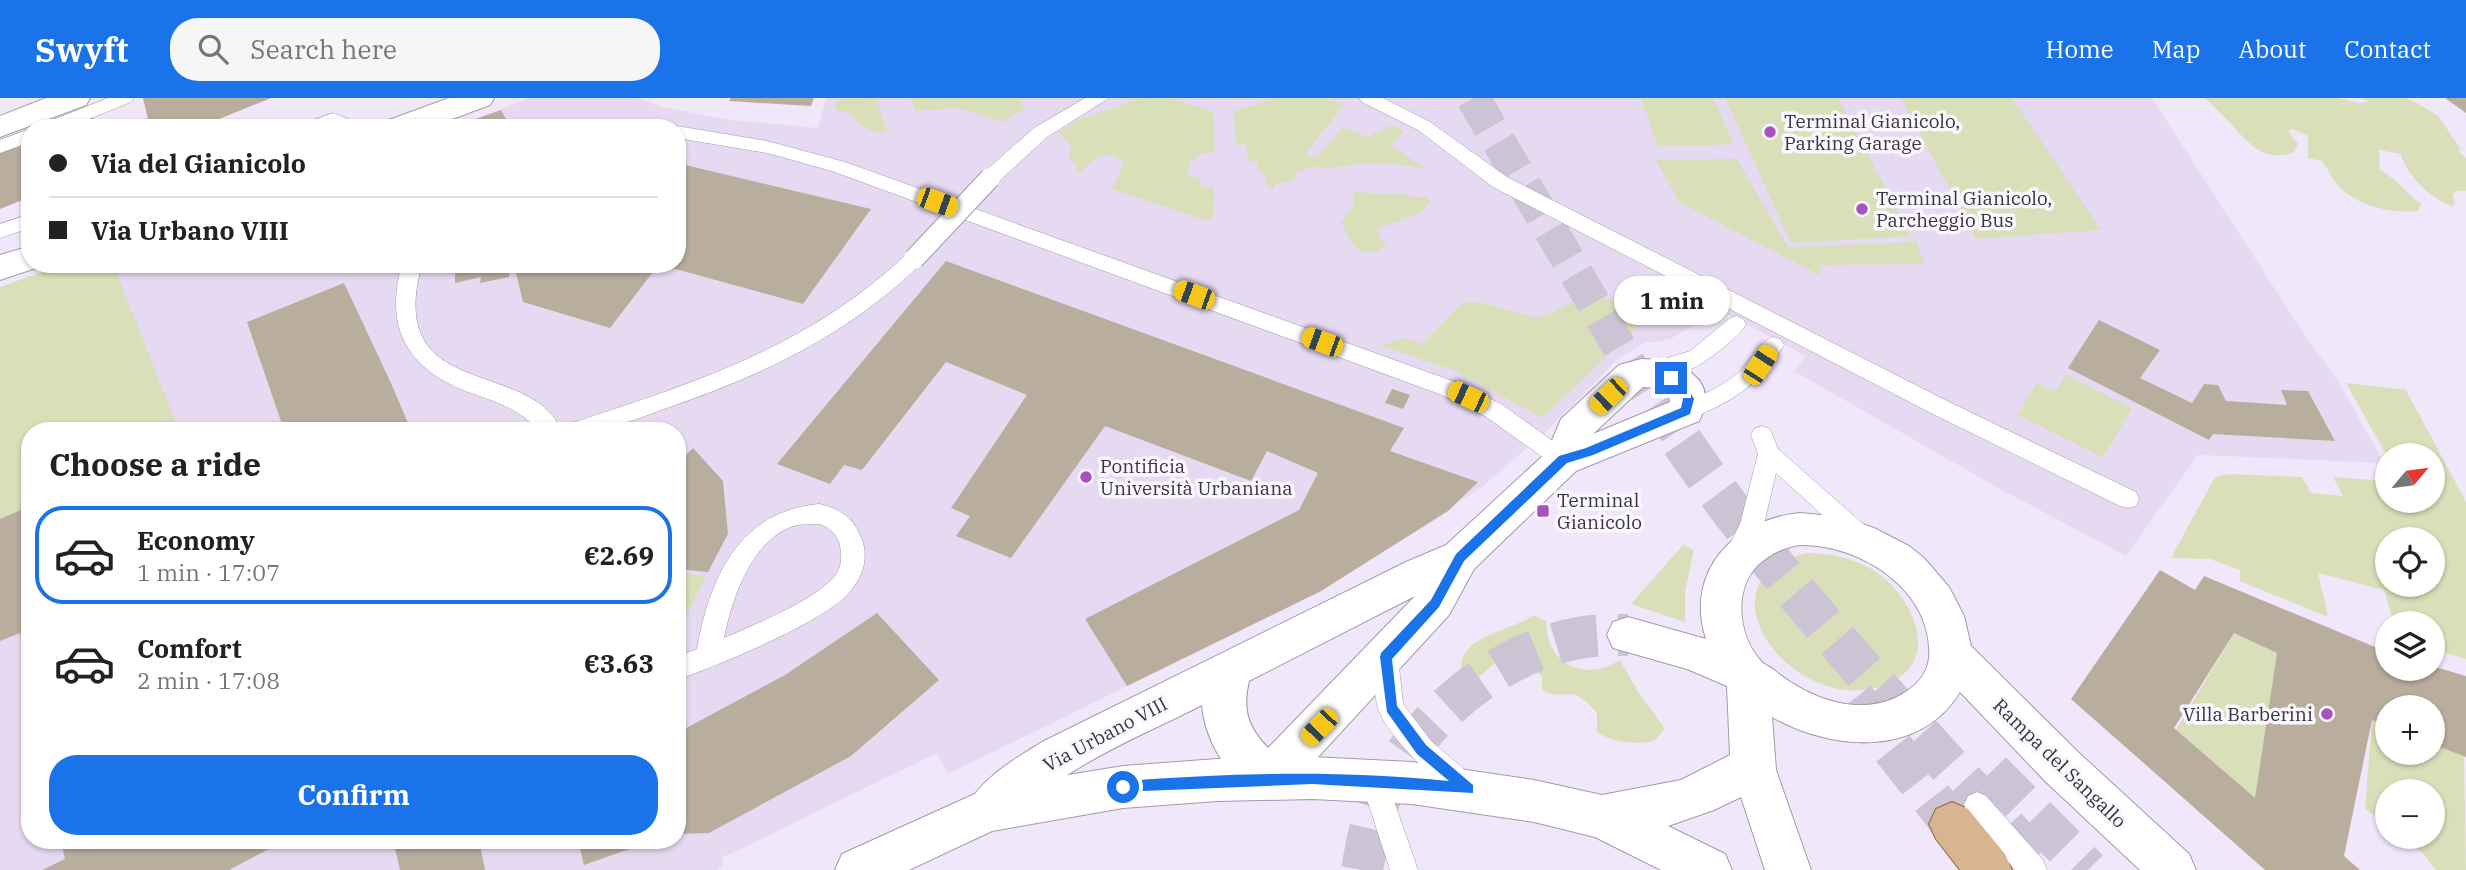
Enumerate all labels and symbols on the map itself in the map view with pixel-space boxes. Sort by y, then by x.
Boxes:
place label: Terminal Gianicolo, Parking Garage [1784,109,1960,155]
marker: Terminal Gianicolo, Parking Garage [1762,124,1778,140]
car [914,185,961,219]
place label: Terminal Gianicolo, Parcheggio Bus [1876,186,2052,232]
marker: Terminal Gianicolo, Parcheggio Bus [1854,201,1870,217]
callout: 1 min [1613,276,1729,326]
car [1171,278,1218,312]
car [1299,325,1346,359]
car [1740,342,1781,388]
route end [1655,362,1687,394]
car [1586,374,1631,418]
car [1445,379,1492,415]
north arrow [2375,443,2445,513]
place label: Pontificia Università Urbaniana [1100,454,1293,500]
marker: Pontificia Università Urbaniana [1078,469,1094,485]
place label: Terminal Gianicolo [1557,488,1642,534]
marker: Terminal Gianicolo [1535,503,1551,519]
street label: Via Urbano VIII [1039,691,1171,777]
street label: Rampa del Sangallo [1988,693,2132,833]
place label: Villa Barberini [2183,702,2313,726]
car [1297,705,1342,749]
marker: Villa Barberini [2319,706,2335,722]
route start [1107,771,1139,803]

